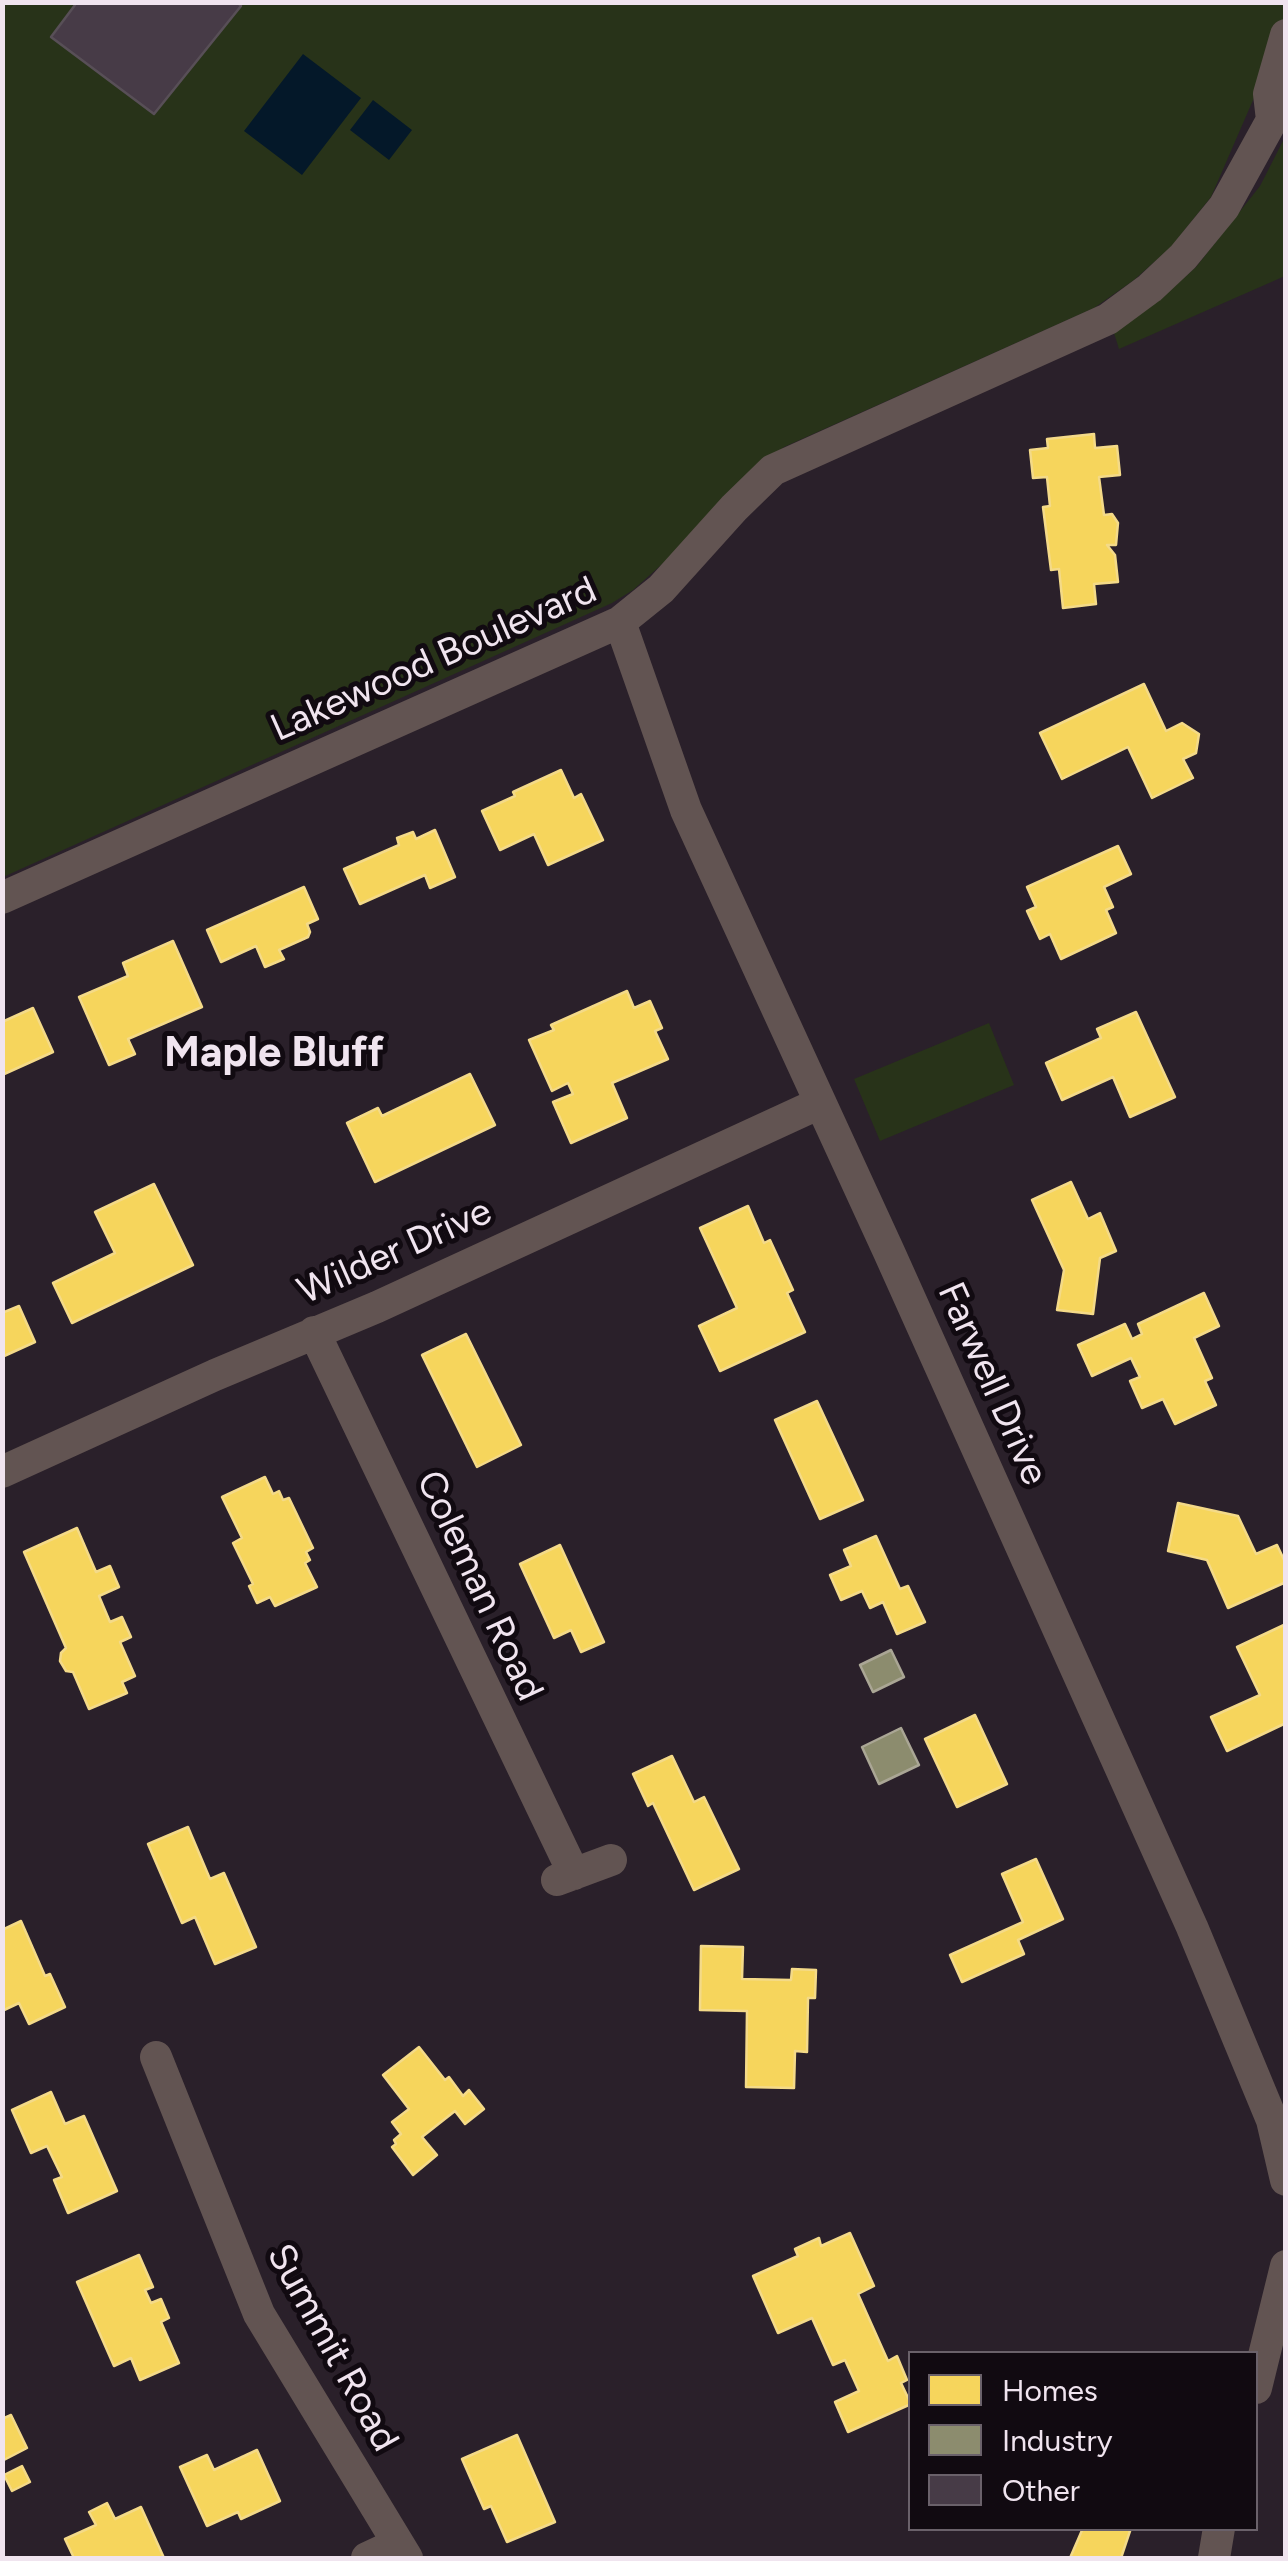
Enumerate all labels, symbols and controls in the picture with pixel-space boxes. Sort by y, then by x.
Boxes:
street label: Lakewood Boulevard [264,568,604,752]
district label: Maple Bluff [164,1029,384,1079]
street label: Wilder Drive [291,1189,499,1315]
street label: Farwell Drive [927,1276,1057,1492]
street label: Coleman Road [406,1464,552,1708]
street label: Summit Road [256,2237,408,2459]
legend [908,2351,1258,2531]
text: Homes [1002,2372,1098,2409]
text: Industry [1002,2422,1112,2459]
text: Other [1002,2472,1080,2509]

